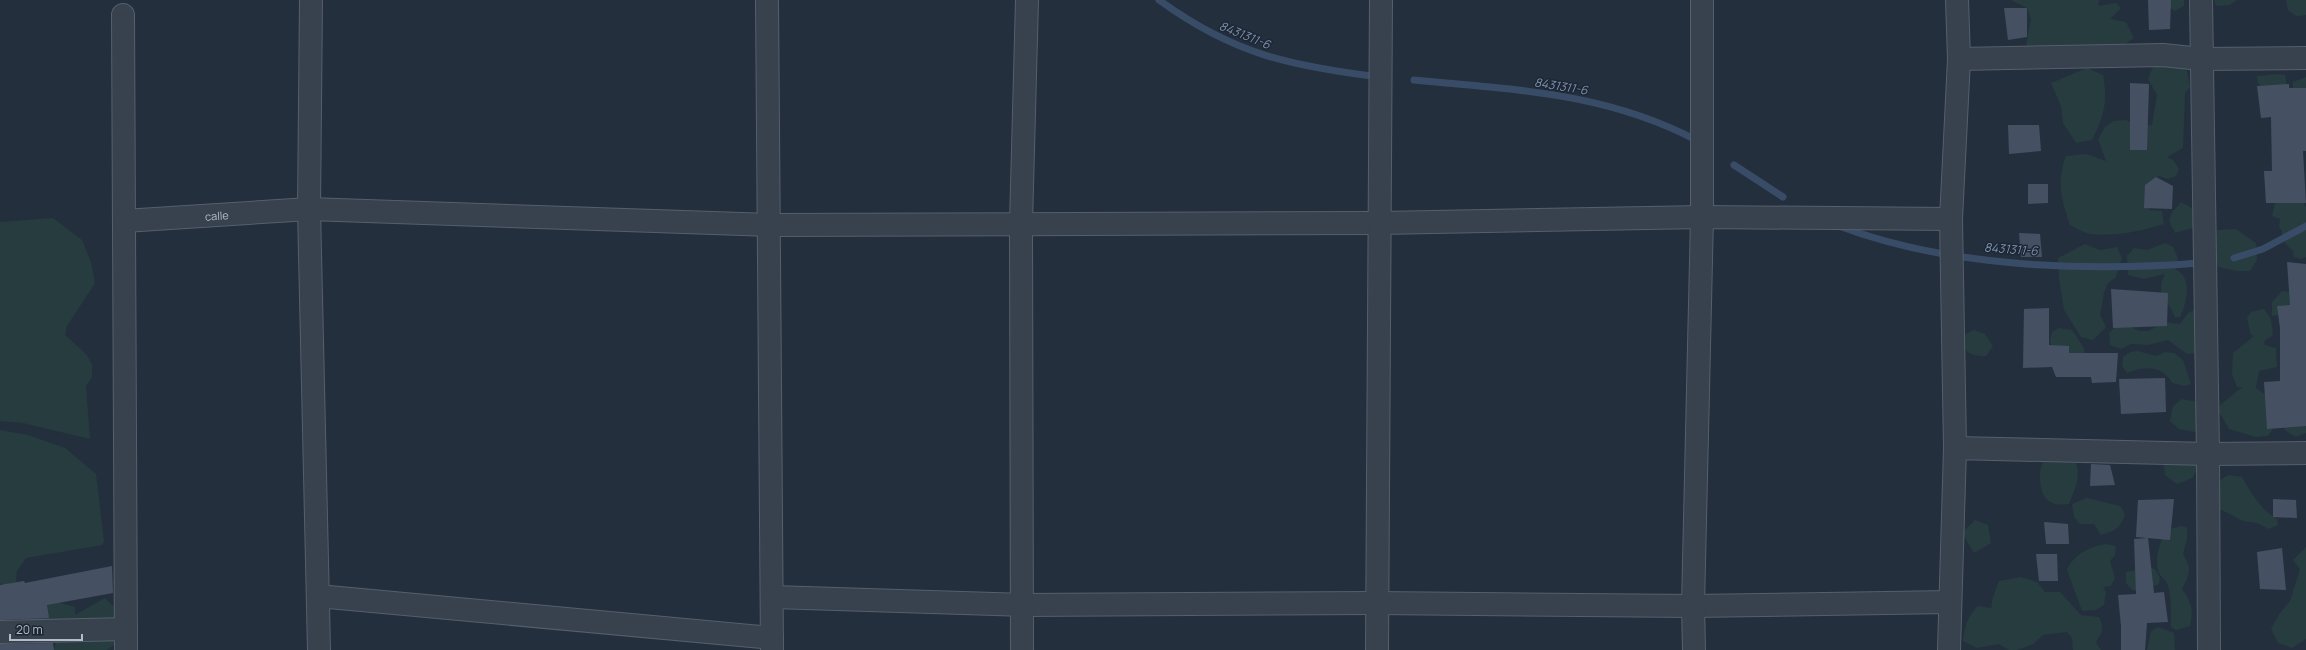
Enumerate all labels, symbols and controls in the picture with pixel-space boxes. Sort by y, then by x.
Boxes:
water label: 8431311-6 [1217,17,1275,54]
water label: 8431311-6 [1533,73,1590,99]
street label: calle [204,207,230,223]
water label: 8431311-6 [1984,239,2040,259]
scale bar [10,616,82,642]
text: 20 m [16,621,43,638]

